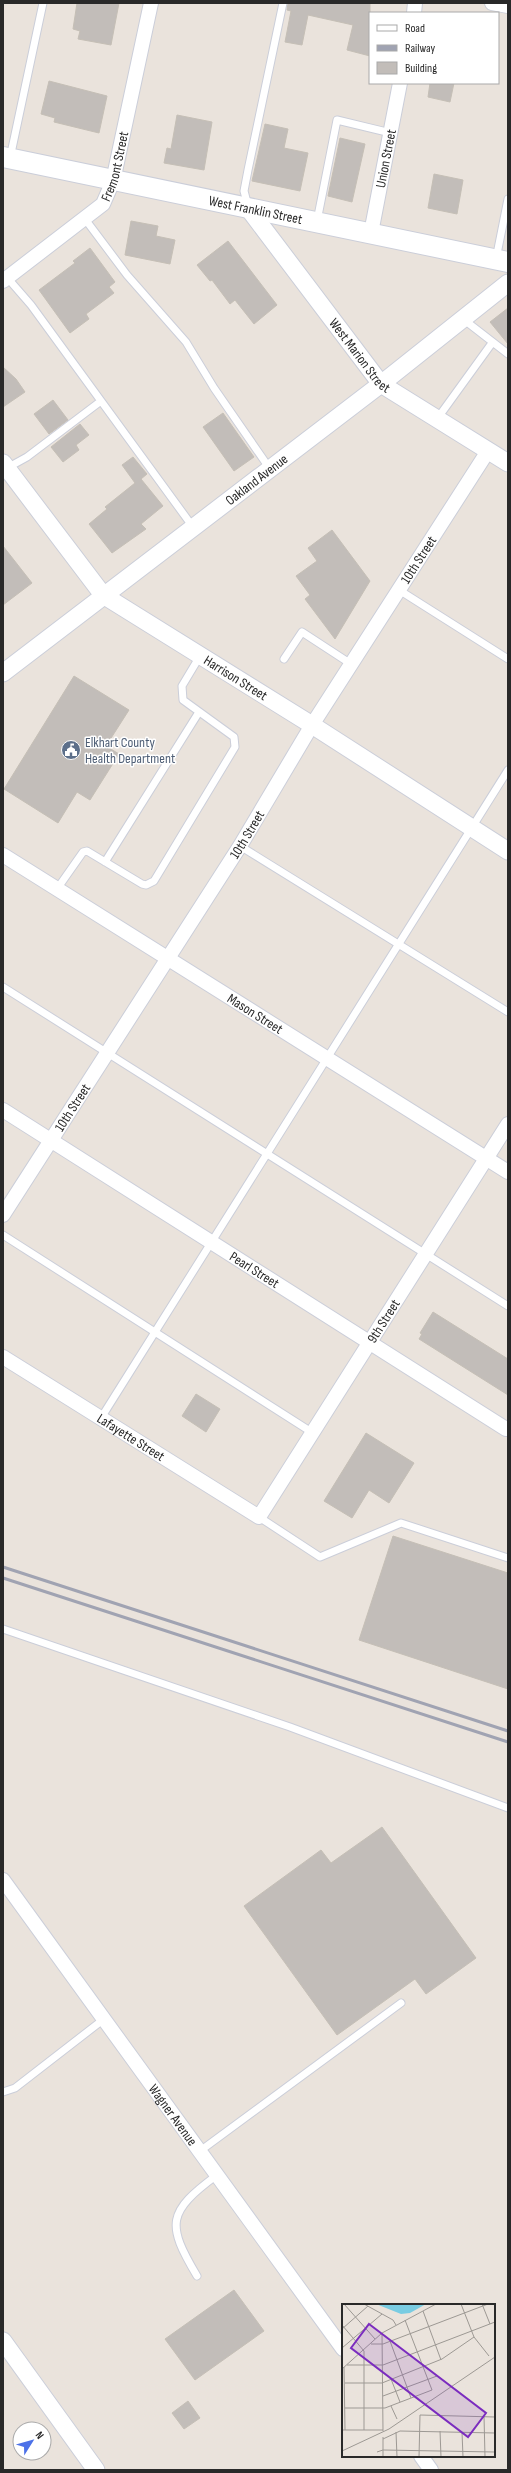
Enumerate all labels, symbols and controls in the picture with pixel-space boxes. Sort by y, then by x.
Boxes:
legend [369,12,499,84]
text: Road [405,21,425,36]
text: Railway [405,41,436,56]
text: Building [405,61,437,76]
street label: Union Street [372,128,400,189]
street label: Fremont Street [97,130,132,204]
street label: West Franklin Street [207,192,304,228]
street label: West Marion Street [325,315,393,397]
street label: Oakland Avenue [222,450,291,509]
street label: 10th Street [397,533,440,587]
street label: Harrison Street [201,652,271,704]
place label: Elkhart County Health Department [85,734,175,767]
public building icon: Elkhart County Health Department [60,739,82,761]
street label: 10th Street [226,807,268,862]
street label: Mason Street [224,990,286,1038]
street label: 10th Street [51,1081,94,1135]
street label: Pearl Street [226,1248,282,1292]
street label: 9th Street [364,1296,404,1346]
street label: Lafayette Street [94,1410,168,1465]
street label: Wagner Avenue [145,2081,201,2149]
inset map [342,2304,495,2457]
north arrow [12,2421,52,2461]
text: N [33,2429,47,2442]

